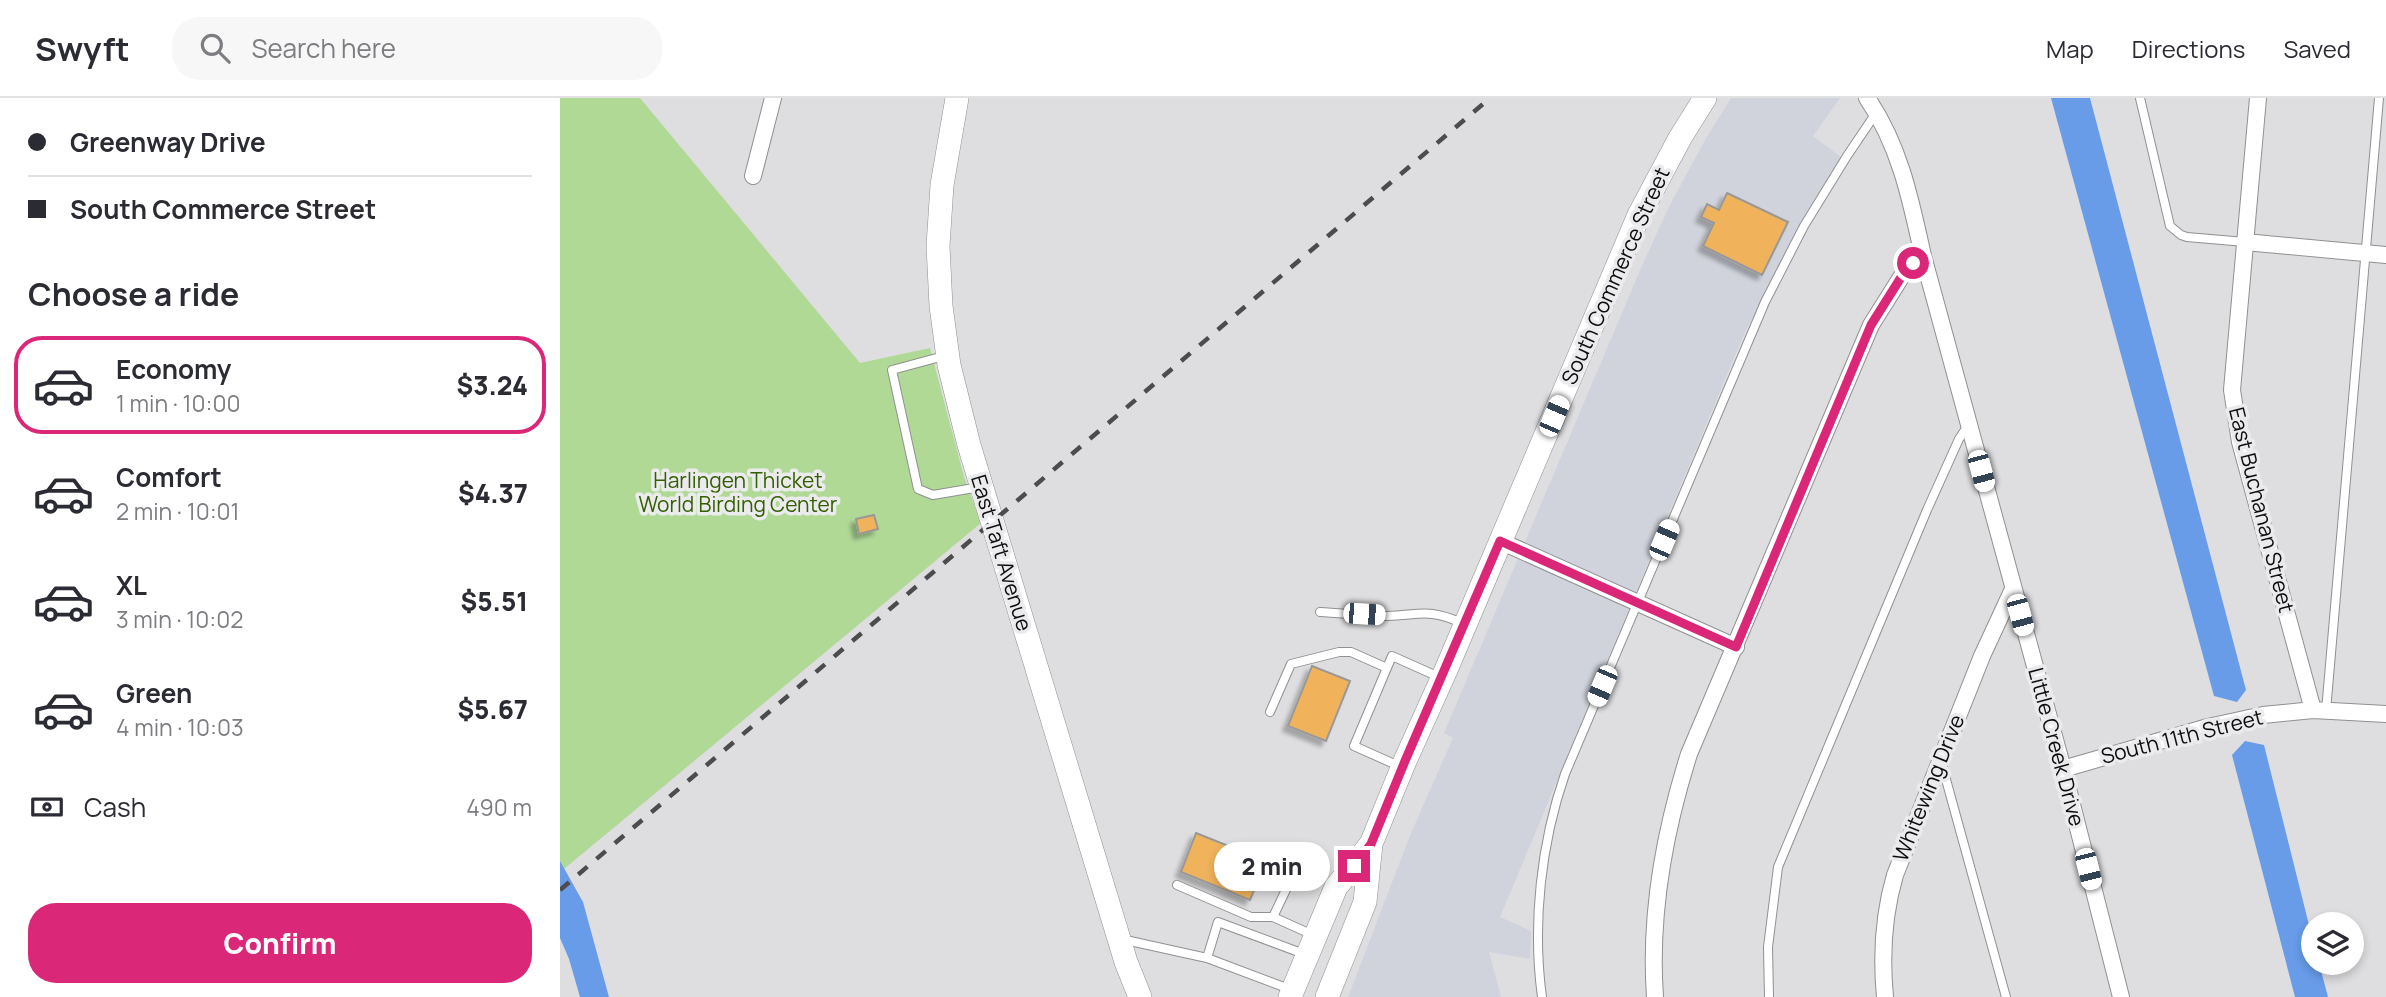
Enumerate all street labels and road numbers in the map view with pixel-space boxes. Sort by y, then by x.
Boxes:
street label: South Commerce Street [1555,163,1676,389]
street label: East Buchanan Street [2223,404,2301,615]
street label: East Taft Avenue [965,471,1039,634]
street label: Little Creek Drive [2022,664,2092,829]
street label: South 11th Street [2098,702,2266,770]
street label: Whitewing Drive [1886,710,1970,865]

